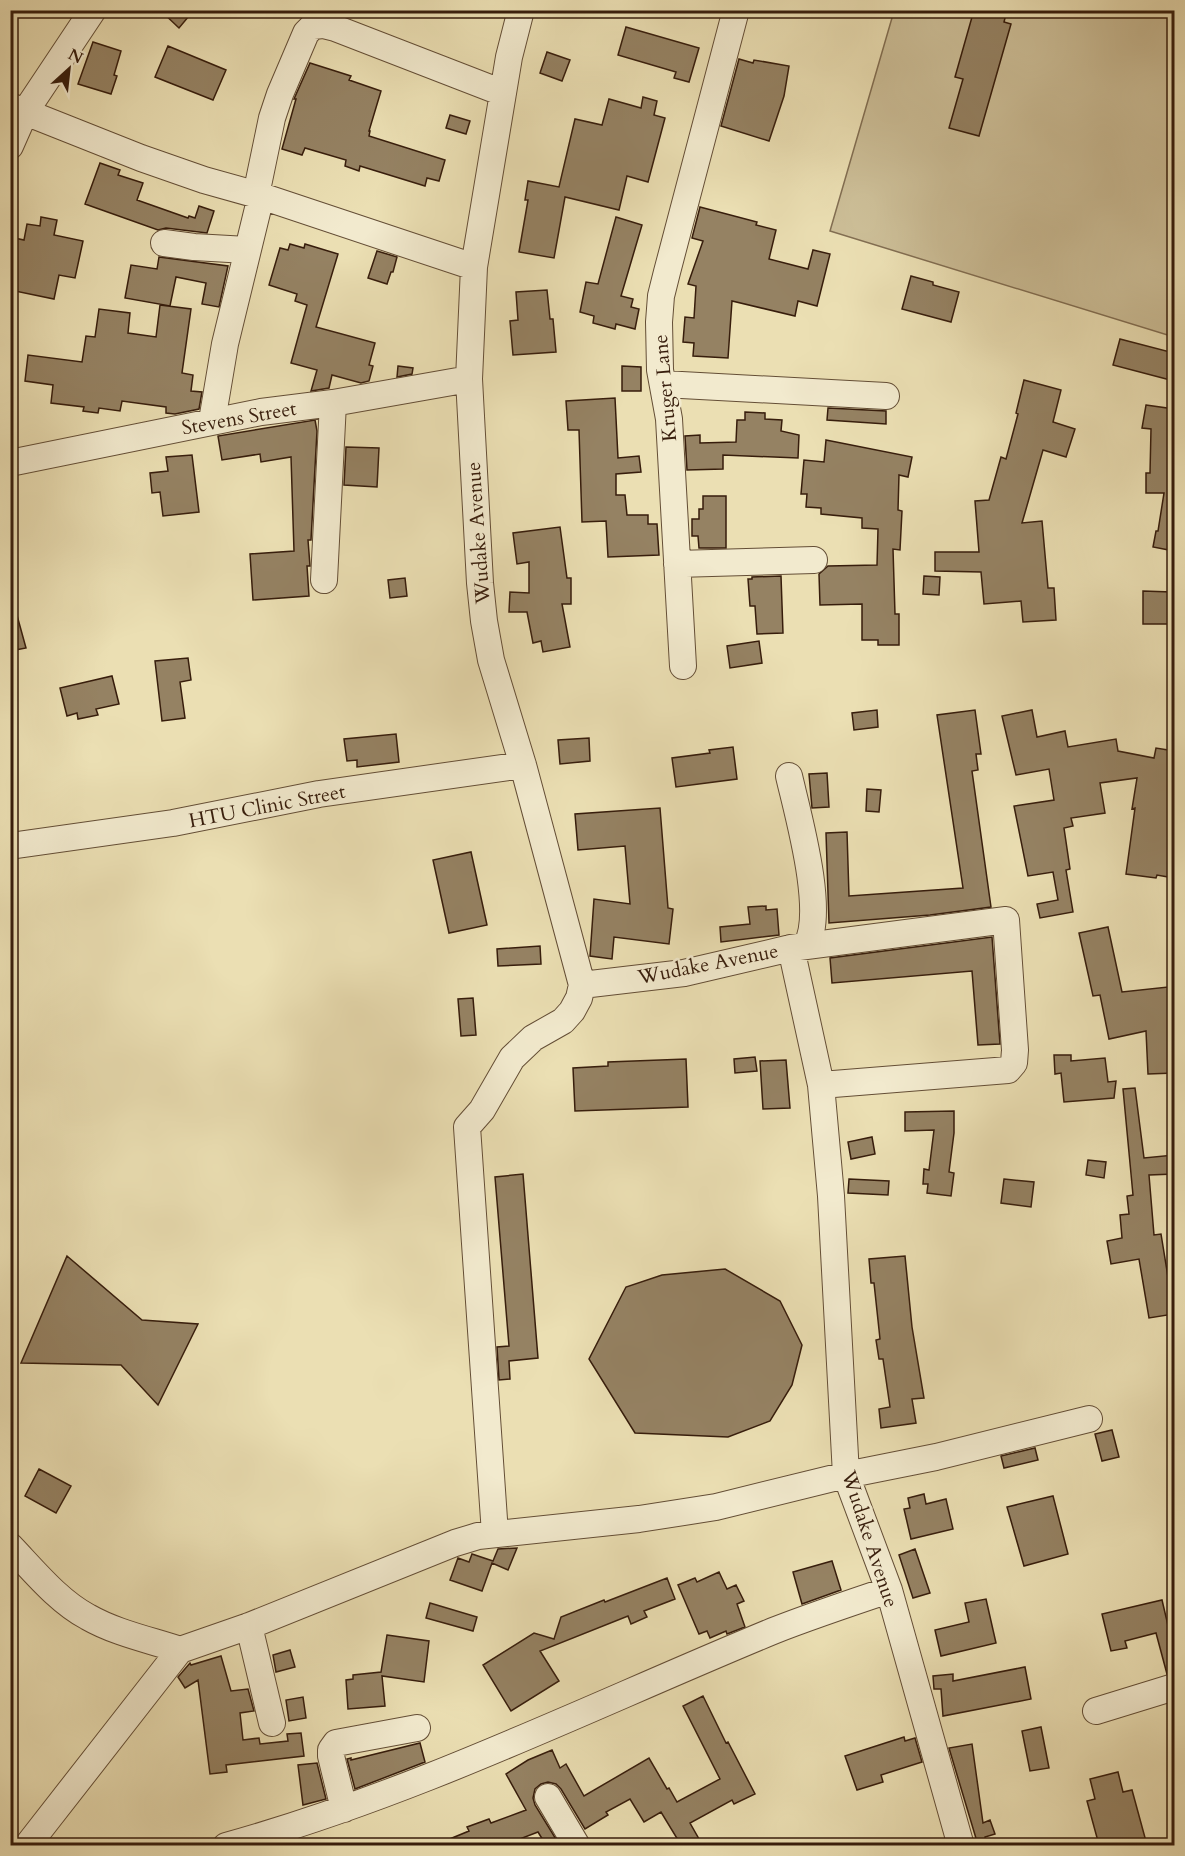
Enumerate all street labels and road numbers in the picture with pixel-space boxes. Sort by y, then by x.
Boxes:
street label: Kruger Lane [647,333,683,443]
street label: Stevens Street [179,395,299,441]
street label: Wudake Avenue [460,461,497,606]
street label: HTU Clinic Street [187,777,348,834]
street label: Wudake Avenue [635,937,780,991]
street label: Wudake Avenue [835,1466,905,1611]

